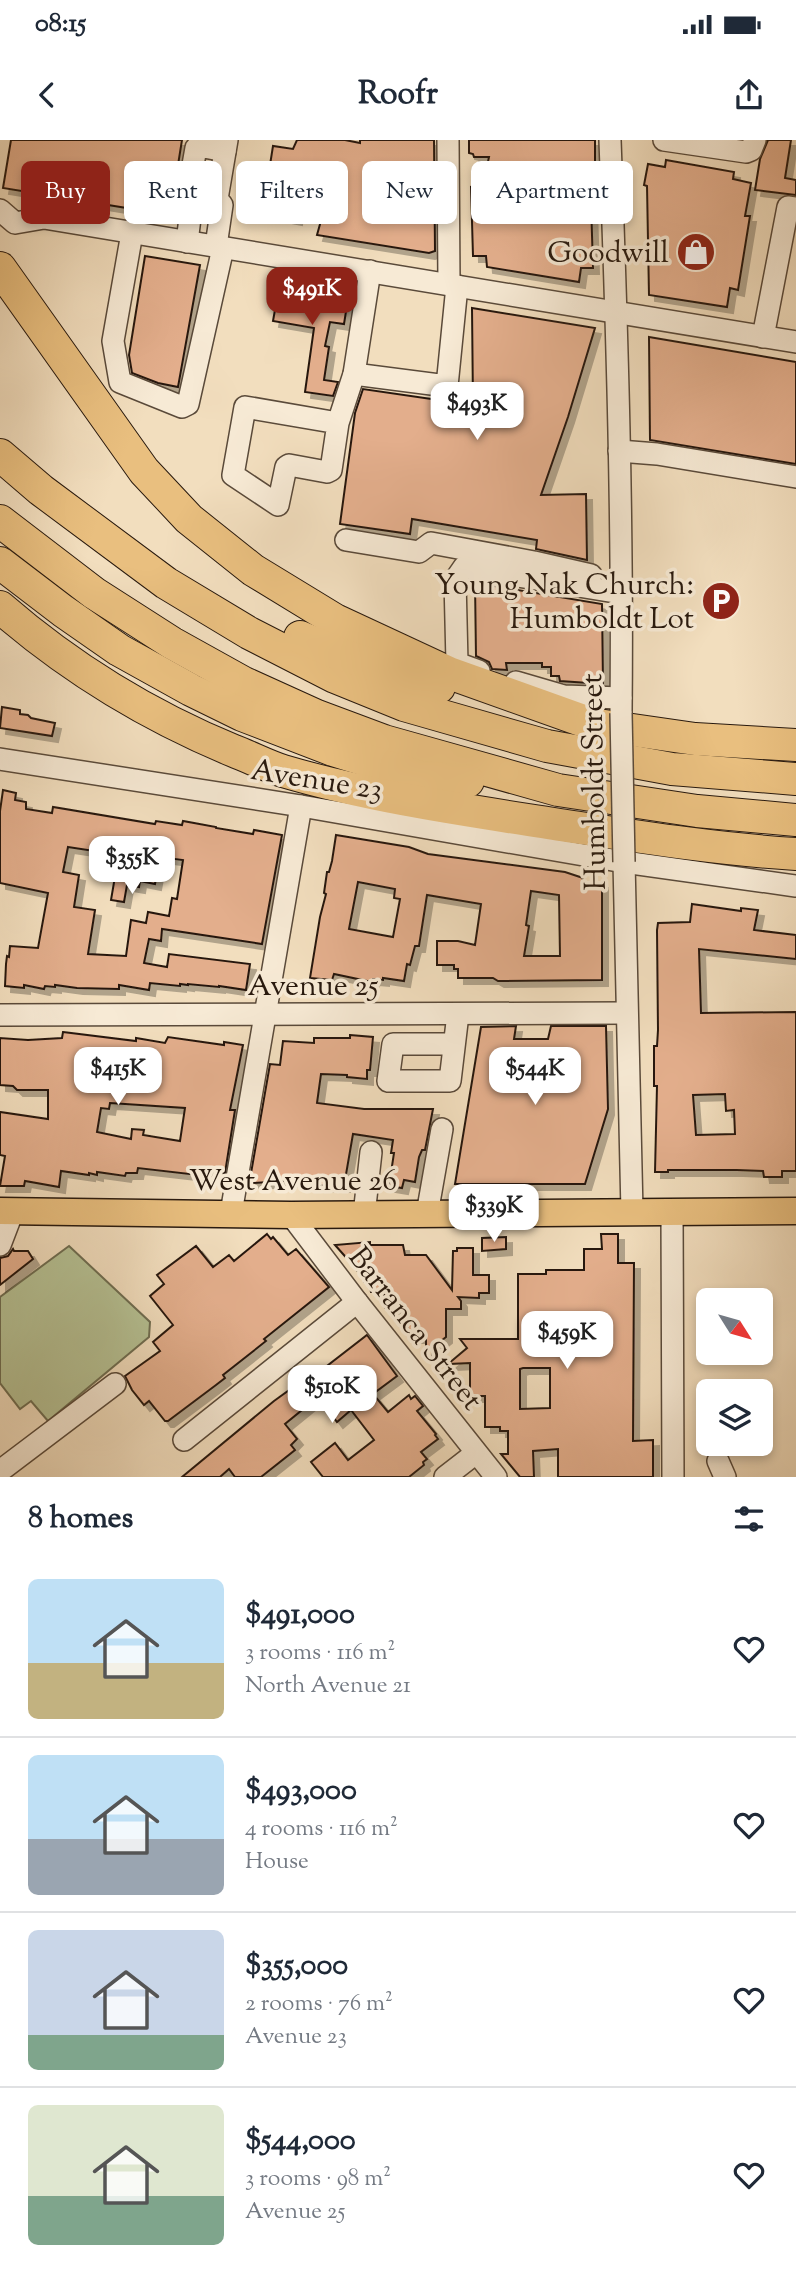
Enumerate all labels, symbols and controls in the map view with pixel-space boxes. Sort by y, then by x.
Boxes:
text: 08:15 [35,6,86,43]
text: Roofr [358,72,438,118]
icon: back [28,76,66,114]
icon: share [730,76,768,114]
chip: Buy [21,161,110,224]
chip: Rent [124,161,222,224]
chip: Filters [236,161,348,224]
chip: New [362,161,457,224]
chip: Apartment [471,161,633,224]
shop icon: Goodwill [675,231,717,273]
place label: Goodwill [547,233,669,276]
pin: $491K [263,268,361,327]
text: $491K [282,273,342,306]
pin: $493K [428,383,526,442]
text: $493K [447,388,507,421]
place label: Young Nak Church: Humboldt Lot [434,565,694,642]
parking icon: Young Nak Church: Humboldt Lot [700,580,742,622]
street label: Humboldt Street [572,673,619,891]
street label: Avenue 23 [248,750,386,813]
pin: $355K [83,836,181,896]
text: $355K [105,842,159,875]
street label: Avenue 25 [248,966,378,1009]
pin: $415K [69,1048,167,1107]
pin: $544K [486,1048,584,1107]
text: $415K [90,1053,146,1086]
text: $544K [505,1053,565,1086]
street label: West Avenue 26 [189,1161,397,1204]
pin: $339K [445,1184,543,1244]
text: $339K [465,1190,523,1223]
street label: Barranca Street [336,1239,492,1421]
north arrow [696,1288,774,1365]
map controls [696,1288,773,1456]
pin: $459K [518,1312,616,1371]
text: $459K [537,1317,597,1350]
pin: $510K [283,1366,381,1425]
text: $510K [304,1371,360,1404]
button: layers [696,1379,773,1456]
text: 8 homes [28,1498,133,1541]
icon: filters [730,1500,768,1538]
text: $491,000 [245,1594,355,1637]
icon: home [84,1607,168,1691]
icon: heart [730,1630,768,1668]
text: 3 rooms · 116 m² [245,1637,395,1670]
text: North Avenue 21 [245,1670,411,1703]
text: $493,000 [245,1770,357,1813]
icon: home [84,1783,168,1867]
icon: heart [730,1806,768,1844]
text: 4 rooms · 116 m² [245,1813,398,1846]
text: House [245,1846,309,1879]
text: $355,000 [245,1945,348,1988]
icon: home [84,1958,168,2042]
icon: heart [730,1981,768,2019]
text: 2 rooms · 76 m² [245,1988,393,2021]
text: Avenue 23 [245,2021,347,2054]
text: $544,000 [245,2120,356,2163]
icon: home [84,2133,168,2217]
icon: heart [730,2156,768,2194]
text: 3 rooms · 98 m² [245,2163,391,2196]
text: Avenue 25 [245,2196,345,2229]

